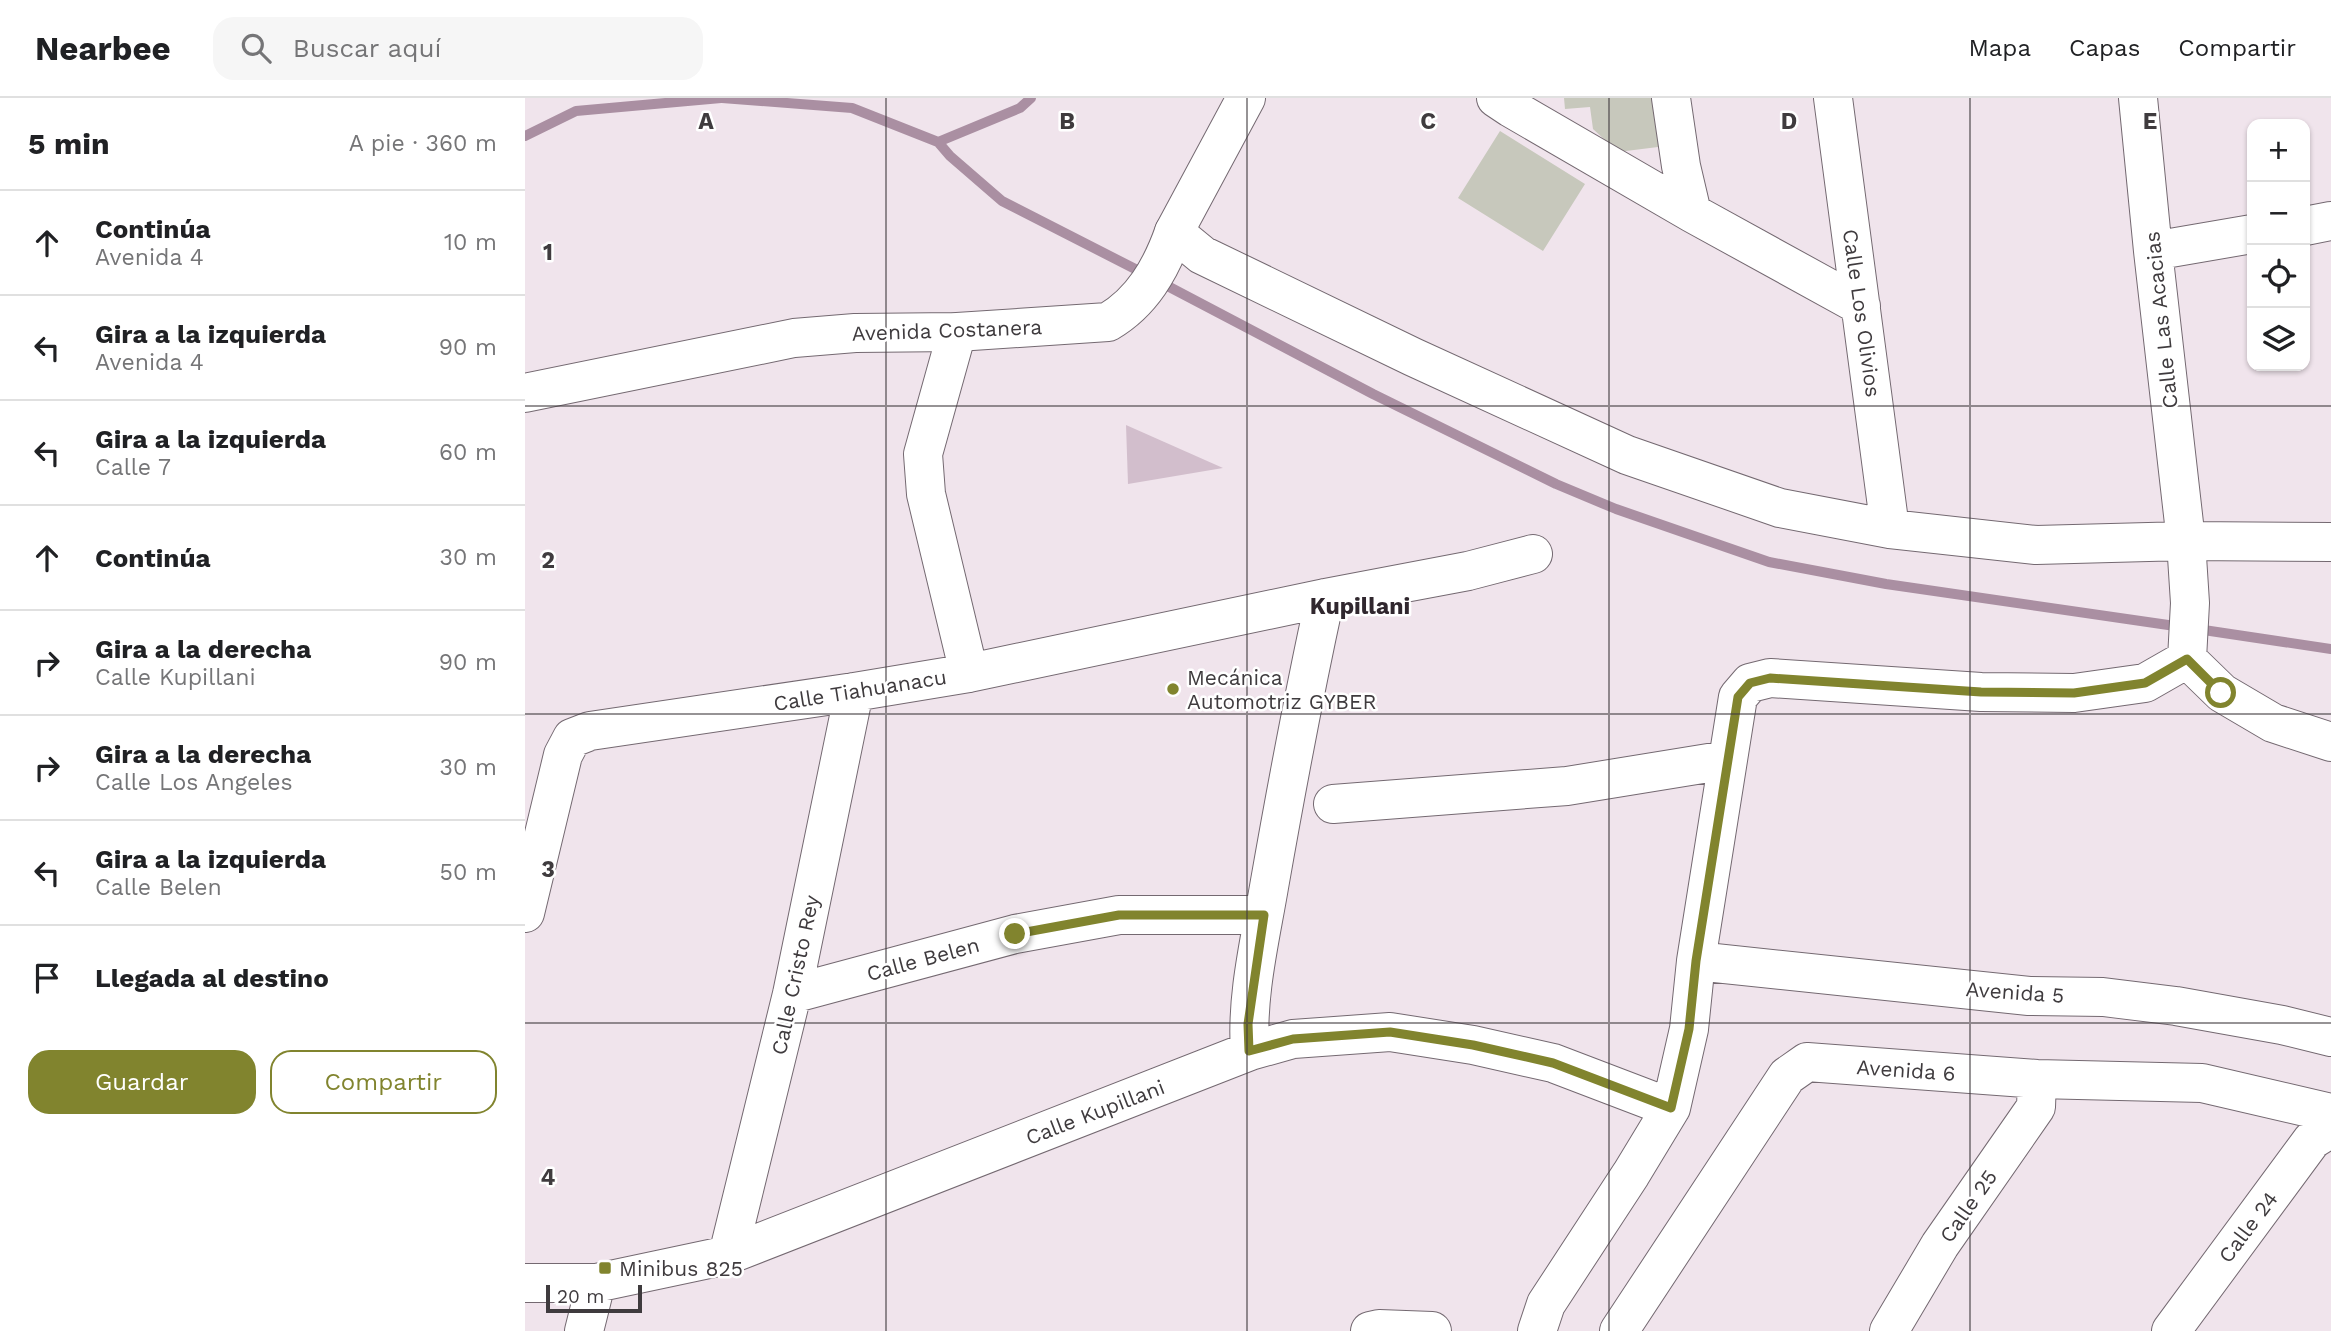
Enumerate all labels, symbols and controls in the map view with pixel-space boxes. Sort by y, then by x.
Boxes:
search box [213,17,703,80]
text: Nearbee [35,29,171,68]
icon: search [237,29,275,67]
text: Buscar aquí [293,33,442,63]
text: Mapa [1968,34,2031,62]
text: Capas [2069,34,2140,62]
text: Compartir [2178,34,2296,62]
text: A [698,108,714,135]
text: B [1059,108,1075,135]
text: C [1420,108,1436,135]
text: D [1781,108,1797,135]
text: E [2143,108,2157,135]
map controls [2247,119,2310,371]
button: + [2247,119,2310,182]
text: 5 min [28,126,110,161]
text: A pie · 360 m [349,130,497,157]
button: − [2247,182,2310,245]
text: Continúa [95,214,211,244]
icon: ahead [28,224,66,262]
street label: Calle Los Olivios [1838,227,1886,399]
text: 10 m [444,229,497,256]
street label: Calle Las Acacias [2139,230,2183,410]
text: 1 [543,239,553,266]
text: Avenida 4 [95,244,204,271]
button: locate [2247,245,2310,308]
button: layers [2247,308,2310,371]
street label: Avenida Costanera [851,314,1043,346]
text: Gira a la izquierda [95,319,326,349]
icon: left [28,329,66,367]
text: 90 m [439,334,497,361]
text: Avenida 4 [95,349,204,376]
text: Gira a la izquierda [95,424,326,454]
icon: left [28,434,66,472]
text: 60 m [439,439,497,466]
text: Calle 7 [95,454,171,481]
icon: ahead [28,539,66,577]
text: Continúa [95,543,211,573]
text: 30 m [440,544,497,571]
text: 2 [541,547,555,574]
district label: Kupillani [1310,593,1410,620]
text: Gira a la derecha [95,634,311,664]
icon: right [28,644,66,682]
text: 90 m [439,649,497,676]
text: Calle Kupillani [95,664,256,691]
street label: Calle Tiahuanacu [772,664,948,716]
place label: Mecánica Automotriz GYBER [1187,665,1376,714]
route start [2205,677,2236,708]
marker: Mecánica Automotriz GYBER [1165,681,1181,697]
text: Gira a la derecha [95,739,311,769]
icon: right [28,749,66,787]
text: 30 m [440,754,497,781]
text: Calle Los Angeles [95,769,293,796]
text: Gira a la izquierda [95,844,326,874]
icon: left [28,854,66,892]
text: 3 [541,856,555,883]
text: 50 m [440,859,497,886]
text: Calle Belen [95,874,222,901]
street label: Calle Cristo Rey [766,893,824,1057]
route end [999,918,1030,949]
street label: Calle Belen [864,932,982,986]
icon: arrive [28,959,66,997]
text: Llegada al destino [95,963,329,993]
street label: Avenida 5 [1965,976,2065,1008]
button: Guardar [28,1050,256,1114]
button: Compartir [270,1050,497,1114]
street label: Avenida 6 [1856,1054,1956,1086]
street label: Calle Kupillani [1022,1074,1168,1150]
text: 4 [541,1164,556,1191]
street label: Calle 25 [1934,1165,2002,1247]
street label: Calle 24 [2213,1186,2283,1268]
place label: Minibus 825 [619,1256,743,1281]
marker: Minibus 825 [597,1260,613,1276]
scale bar [546,1282,642,1314]
text: 20 m [557,1285,604,1308]

